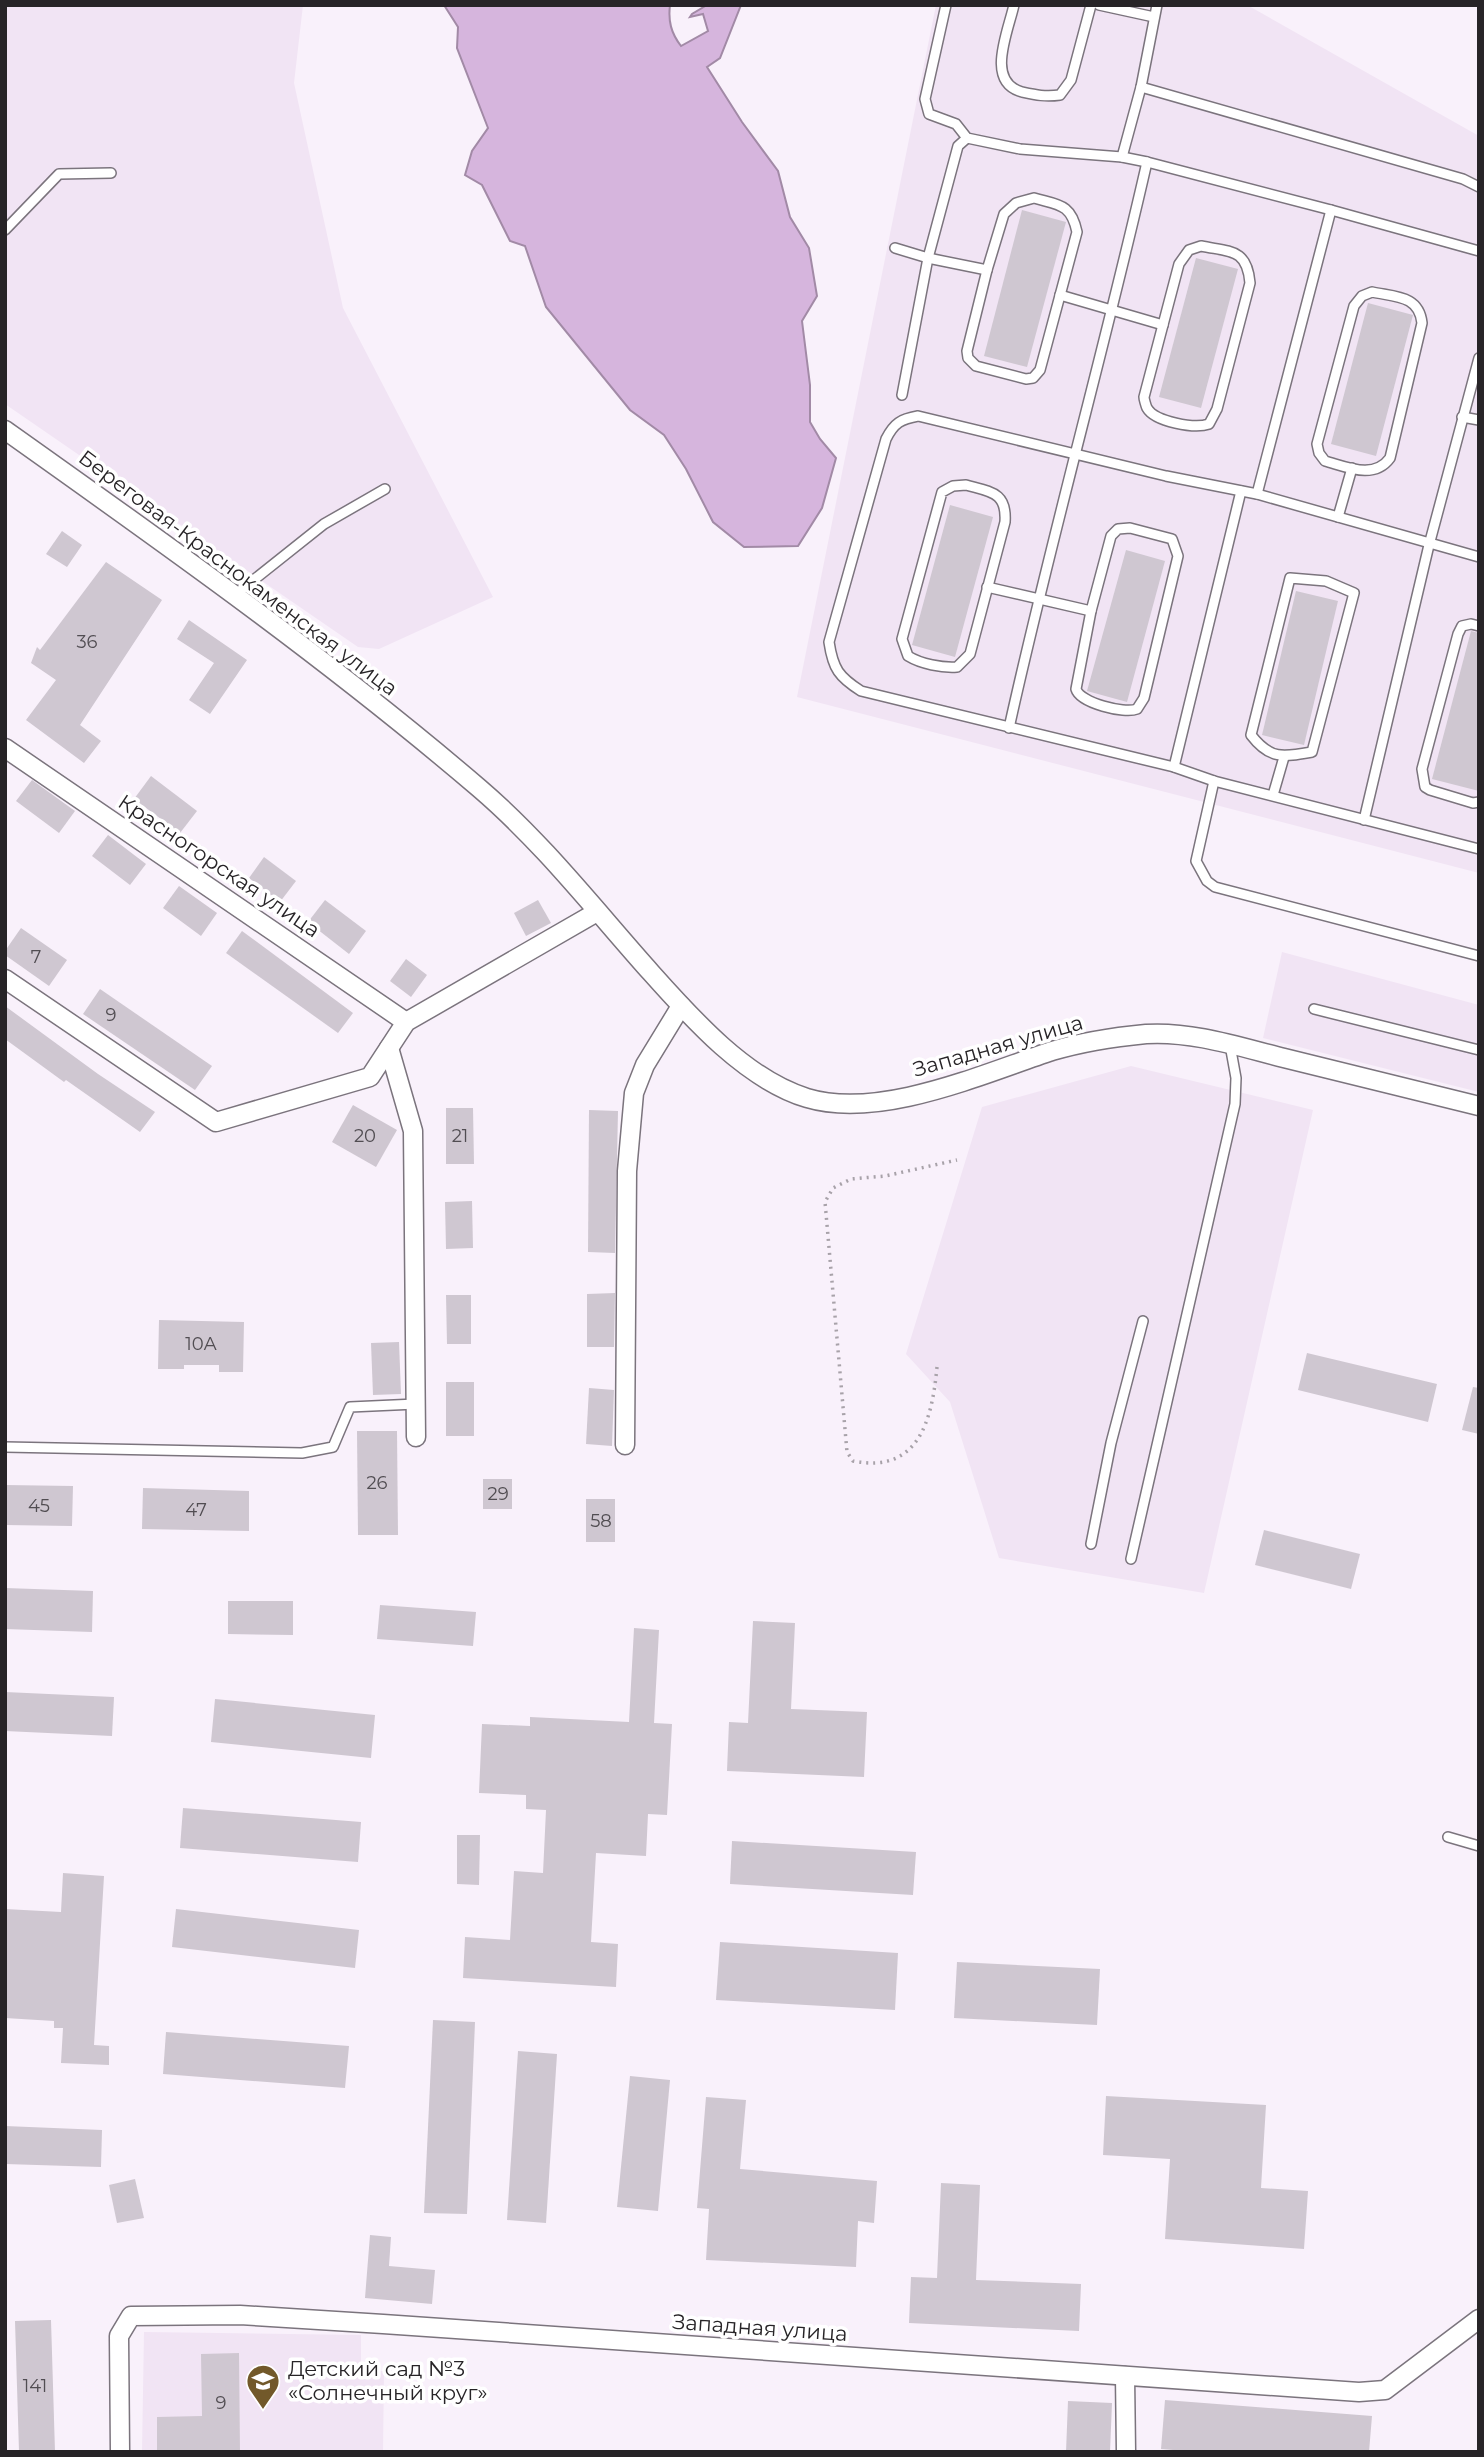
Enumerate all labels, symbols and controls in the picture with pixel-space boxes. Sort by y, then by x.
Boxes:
street label: Береговая-Краснокаменская улица [74,445,403,701]
house number: 36 [76,631,98,653]
street label: Красногорская улица [114,789,325,942]
house number: 7 [31,946,41,968]
house number: 9 [106,1004,117,1026]
street label: Западная улица [910,1009,1086,1082]
house number: 20 [354,1125,376,1147]
house number: 21 [452,1125,468,1147]
house number: 10А [185,1333,217,1355]
house number: 26 [366,1472,388,1494]
house number: 29 [487,1483,509,1505]
house number: 45 [28,1495,50,1517]
house number: 47 [185,1499,207,1521]
house number: 58 [590,1510,612,1532]
street label: Западная улица [672,2309,848,2346]
place label: Детский сад №3 «Солнечный круг» [288,2356,488,2405]
school or university icon: Детский сад №3 «Солнечный круг» [244,2362,282,2411]
house number: 141 [23,2375,47,2397]
house number: 9 [216,2392,227,2414]

